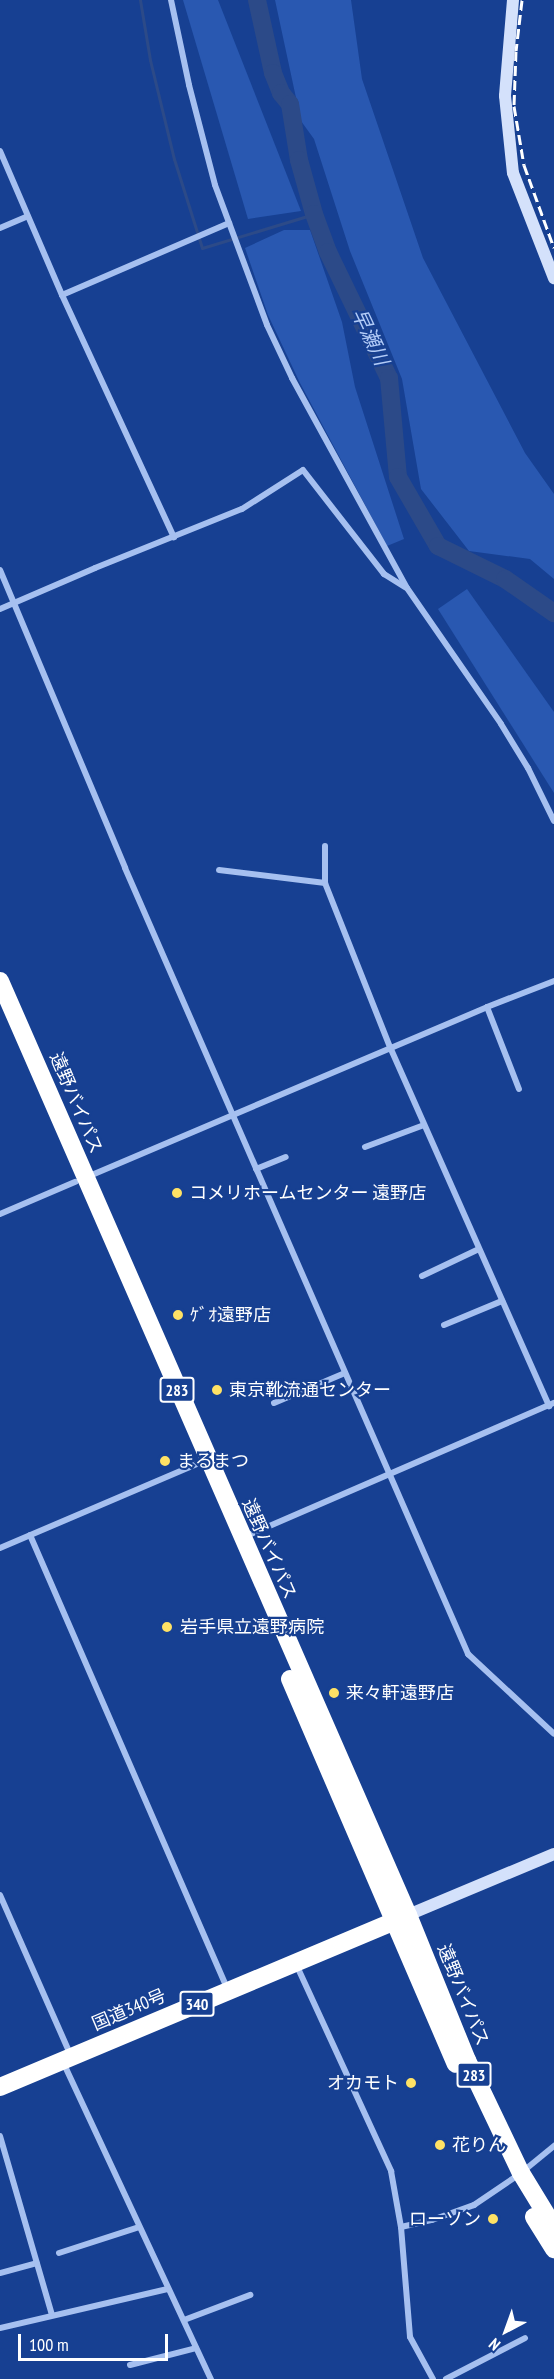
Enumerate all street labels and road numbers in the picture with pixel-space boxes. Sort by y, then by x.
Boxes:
street label: 遠野バイパス [45,1049,107,1157]
road number: 283 [159,1377,195,1403]
street label: 遠野バイパス [237,1495,301,1603]
street label: 遠野バイパス [433,1941,493,2049]
street label: 国道340号 [89,1985,169,2035]
road number: 340 [179,1991,215,2017]
road number: 283 [456,2062,492,2088]

